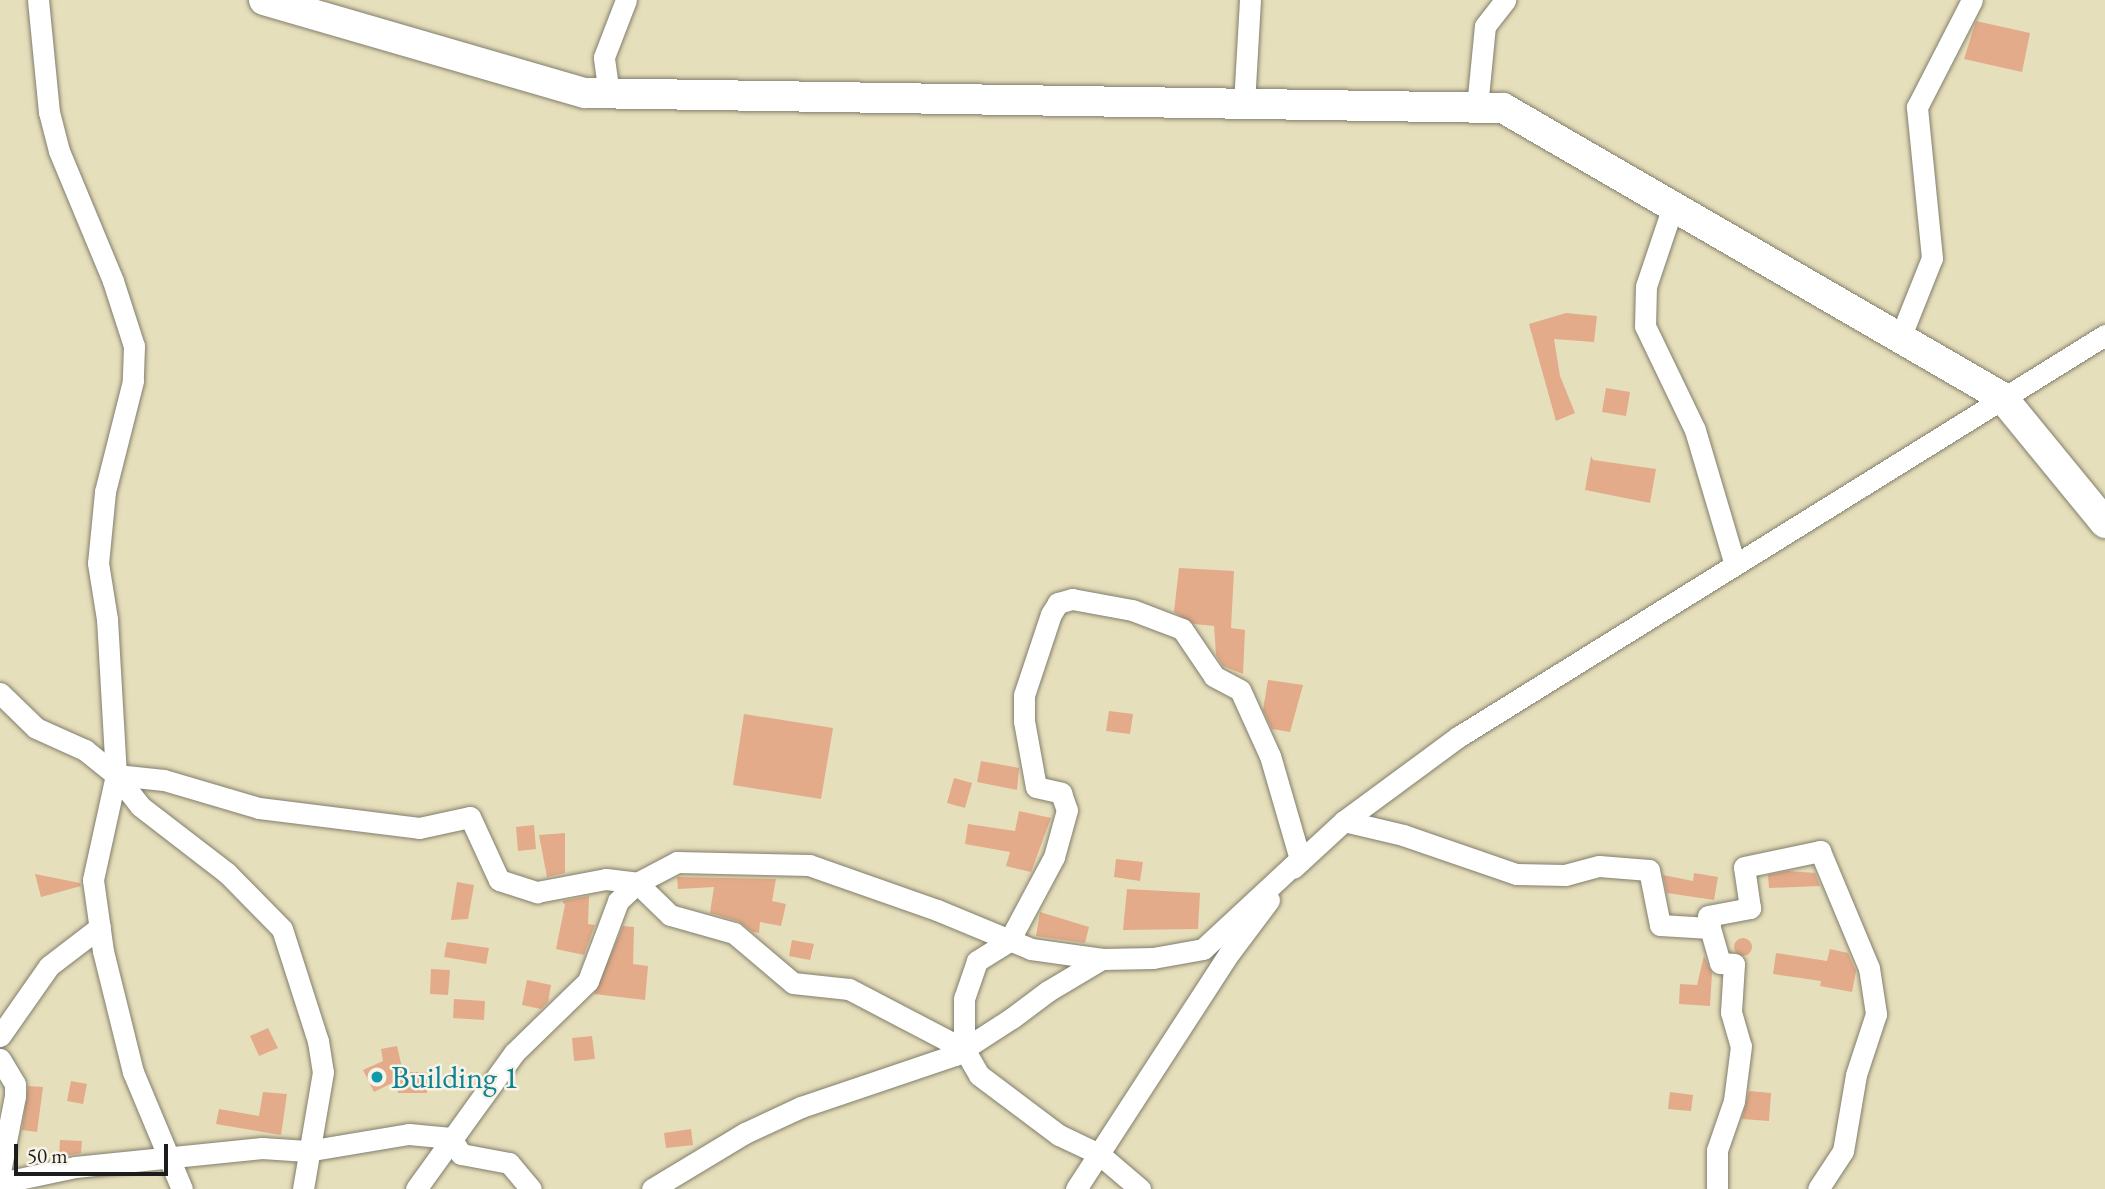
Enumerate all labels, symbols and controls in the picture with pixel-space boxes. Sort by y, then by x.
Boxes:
place label: Building 1 [391,1058,519,1096]
marker: Building 1 [369,1069,385,1085]
scale bar [18,1130,172,1174]
text: 50 m [27,1142,68,1169]

